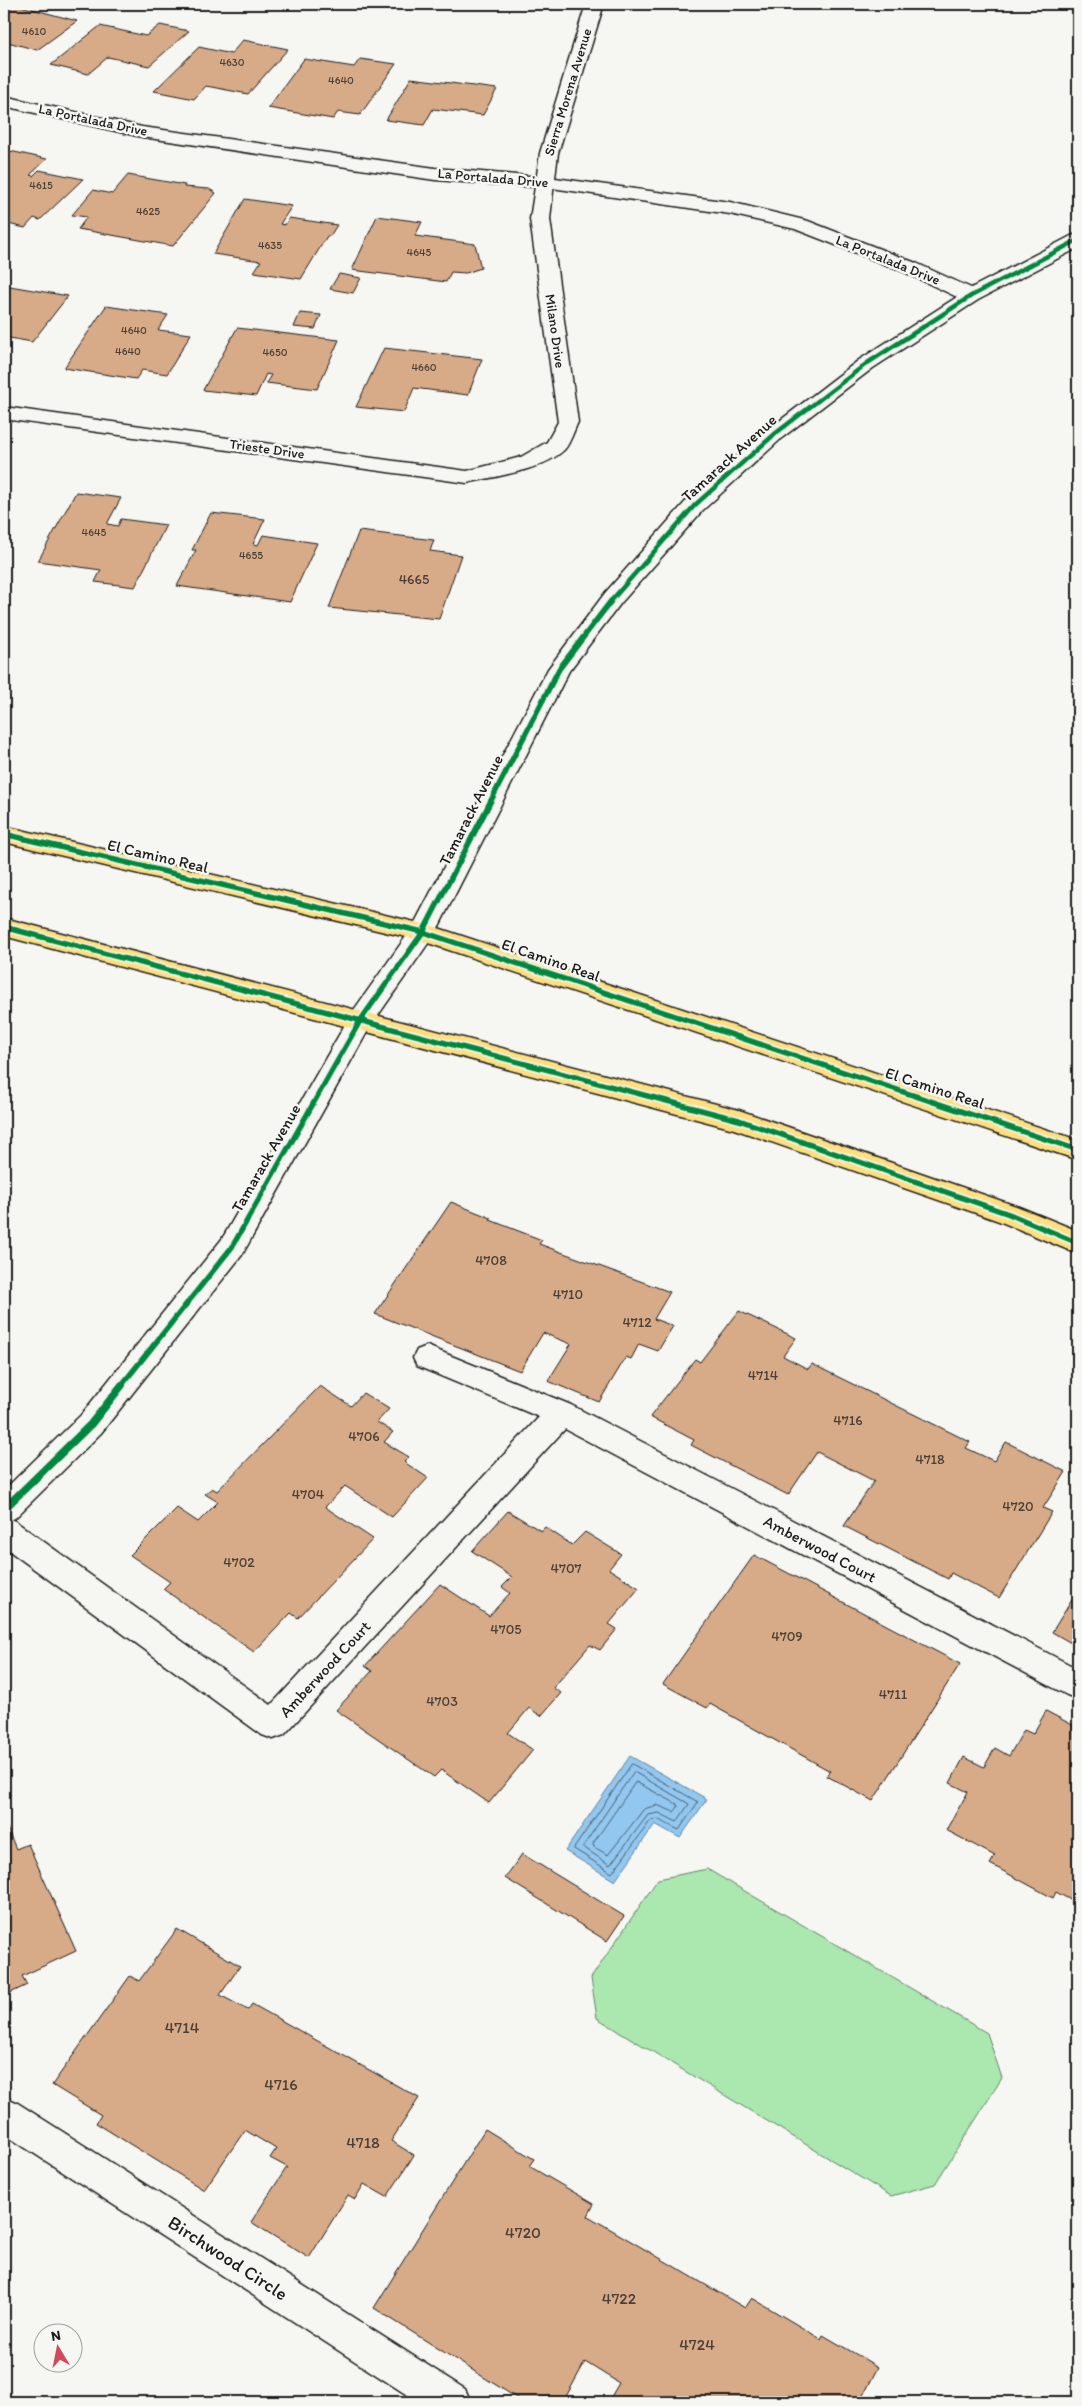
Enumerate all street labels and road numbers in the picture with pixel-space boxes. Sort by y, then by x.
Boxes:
street label: Sierra Morena Avenue [540,26,596,158]
street label: La Portalada Drive [37,100,149,140]
street label: La Portalada Drive [437,165,549,191]
street label: La Portalada Drive [833,231,943,289]
street label: Milano Drive [541,293,569,370]
street label: Tamarack Avenue [677,410,781,506]
street label: Trieste Drive [228,435,306,463]
street label: Tamarack Avenue [435,751,507,868]
street label: El Camino Real [106,835,211,877]
street label: El Camino Real [499,934,603,986]
street label: El Camino Real [883,1063,987,1113]
street label: Tamarack Avenue [227,1100,305,1215]
street label: Amberwood Court [760,1511,880,1587]
street label: Amberwood Court [275,1617,375,1721]
street label: Birchwood Circle [164,2211,292,2305]

